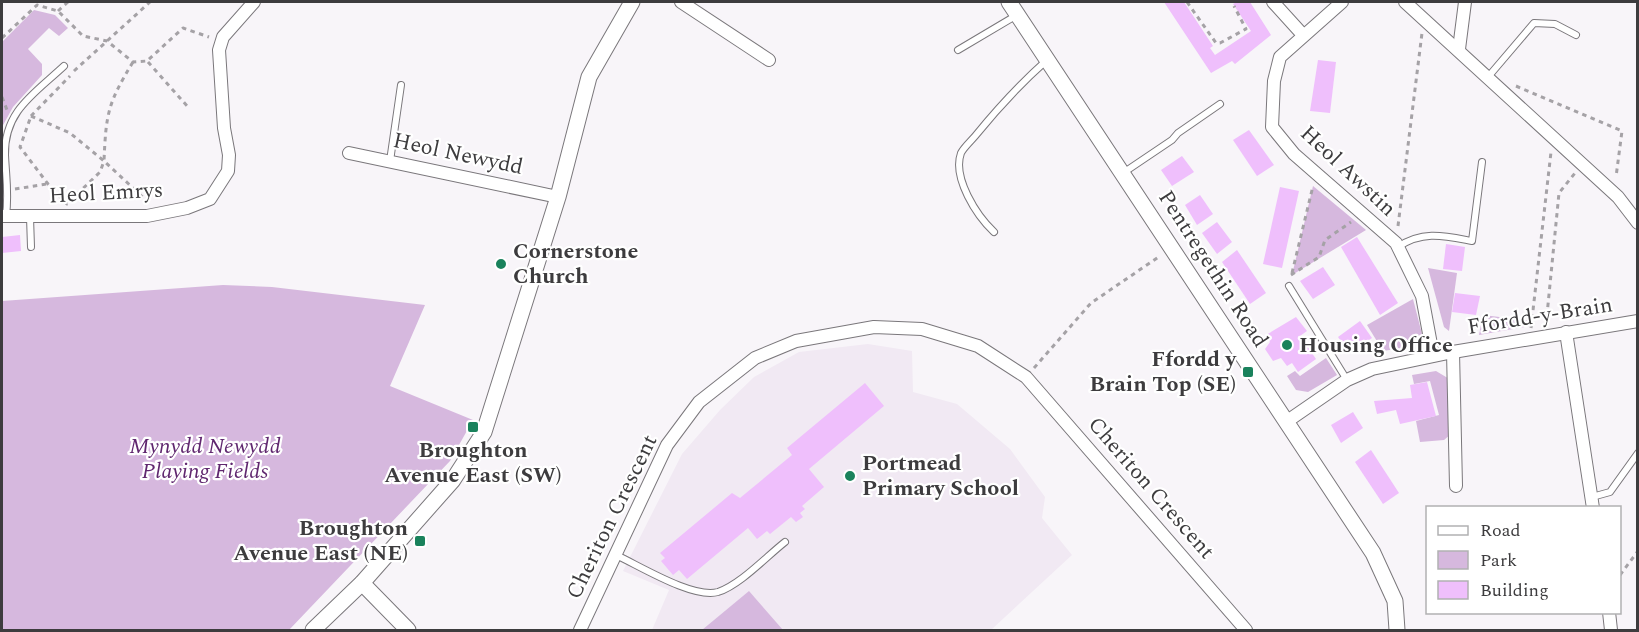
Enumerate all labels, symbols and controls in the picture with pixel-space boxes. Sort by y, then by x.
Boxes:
street label: Heol Awstin [1292,118,1404,224]
street label: Heol Newydd [390,124,526,184]
street label: Heol Emrys [48,174,164,212]
street label: Pentregethin Road [1150,184,1276,354]
place label: Cornerstone Church [513,235,638,293]
marker: Cornerstone Church [494,257,508,271]
street label: Ffordd-y-Brain [1465,288,1615,344]
place label: Housing Office [1299,329,1453,362]
marker: Housing Office [1280,338,1294,352]
place label: Ffordd y Brain Top (SE) [1090,343,1238,401]
marker: Ffordd y Brain Top (SE) [1241,365,1255,379]
street label: Cheriton Crescent [1080,409,1223,567]
marker: Broughton Avenue East (SW) [466,420,480,434]
street label: Cheriton Crescent [558,429,666,605]
park label: Mynydd Newydd Playing Fields [129,430,281,488]
place label: Broughton Avenue East (SW) [384,434,562,492]
place label: Portmead Primary School [862,447,1019,505]
marker: Portmead Primary School [843,469,857,483]
legend [1426,506,1621,614]
place label: Broughton Avenue East (NE) [233,512,408,570]
text: Road [1480,517,1521,544]
marker: Broughton Avenue East (NE) [413,534,427,548]
text: Park [1480,547,1517,574]
text: Building [1480,577,1549,604]

